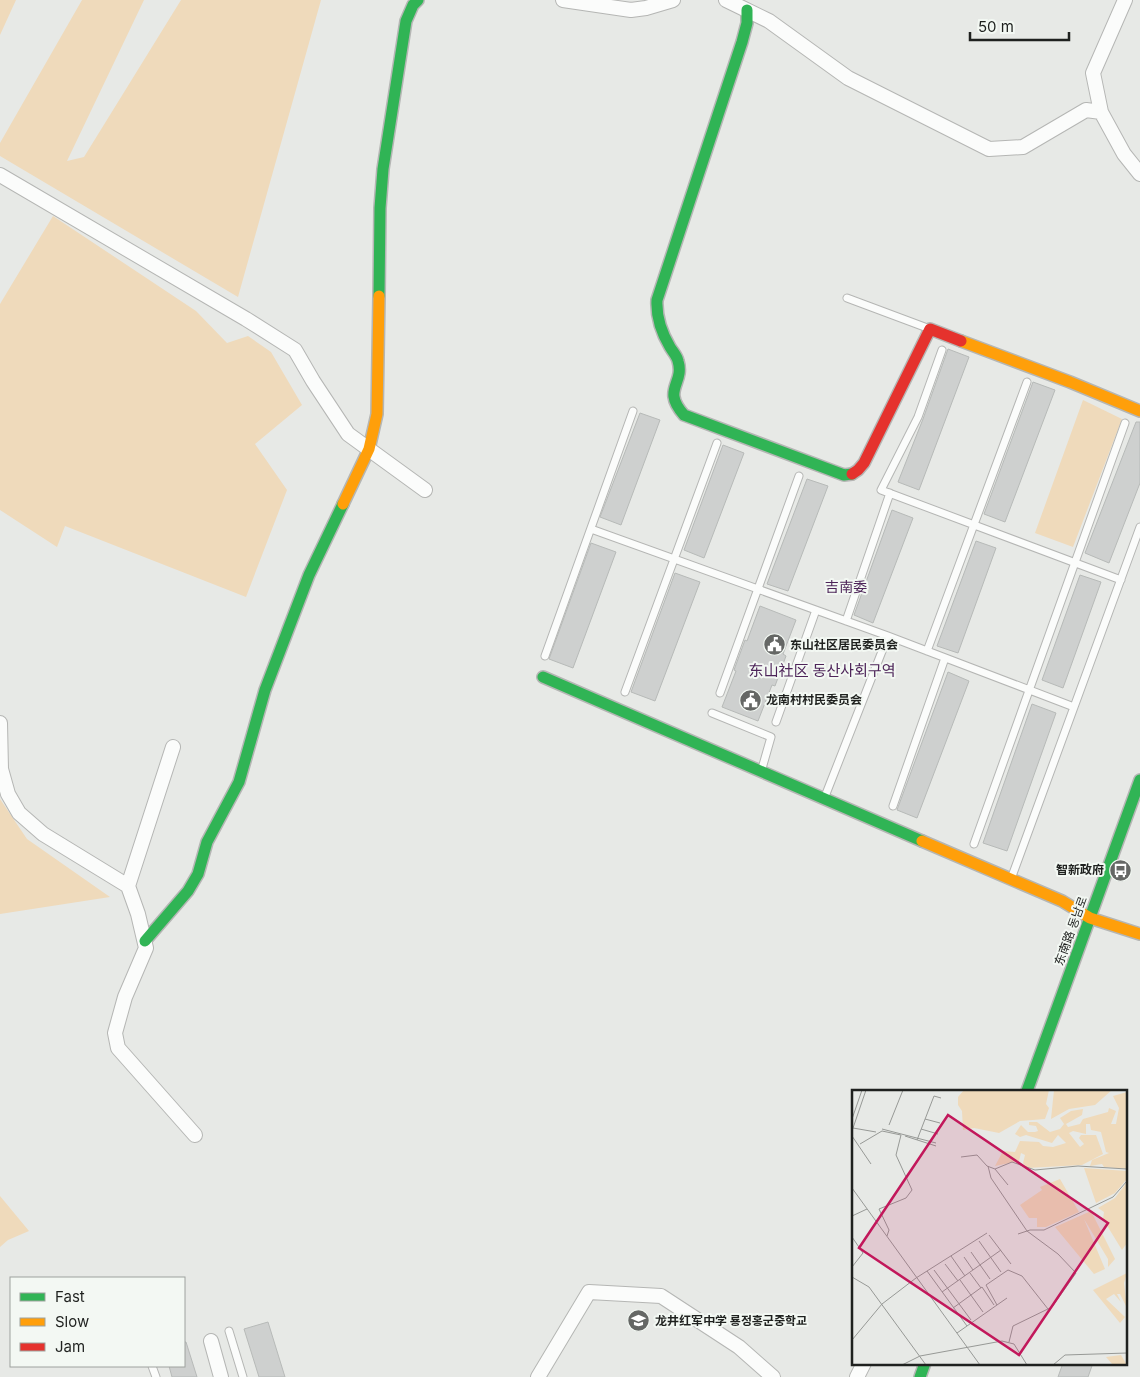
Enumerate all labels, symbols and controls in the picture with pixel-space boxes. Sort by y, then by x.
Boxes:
scale bar [970,10,1069,42]
text: 50 m [978,17,1014,36]
district label: 吉南委 [825,578,867,595]
public building icon: 东山社区居民委员会 [762,633,786,657]
place label: 东山社区居民委员会 [790,637,898,652]
district label: 东山社区 동산사회구역 [748,661,896,680]
public building icon: 龙南村村民委员会 [738,688,762,712]
place label: 龙南村村民委员会 [766,692,862,707]
bus stop icon: 智新政府 [1108,858,1132,882]
place label: 智新政府 [1056,862,1104,877]
street label: 东南路 동남로 [1051,894,1090,967]
inset map [852,1090,1128,1364]
legend [10,1277,185,1367]
text: Fast [55,1287,85,1306]
school or university icon: 龙井红军中学 룡정홍군중학교 [627,1309,651,1333]
text: Slow [55,1312,89,1331]
place label: 龙井红军中学 룡정홍군중학교 [655,1313,807,1328]
text: Jam [55,1337,85,1356]

